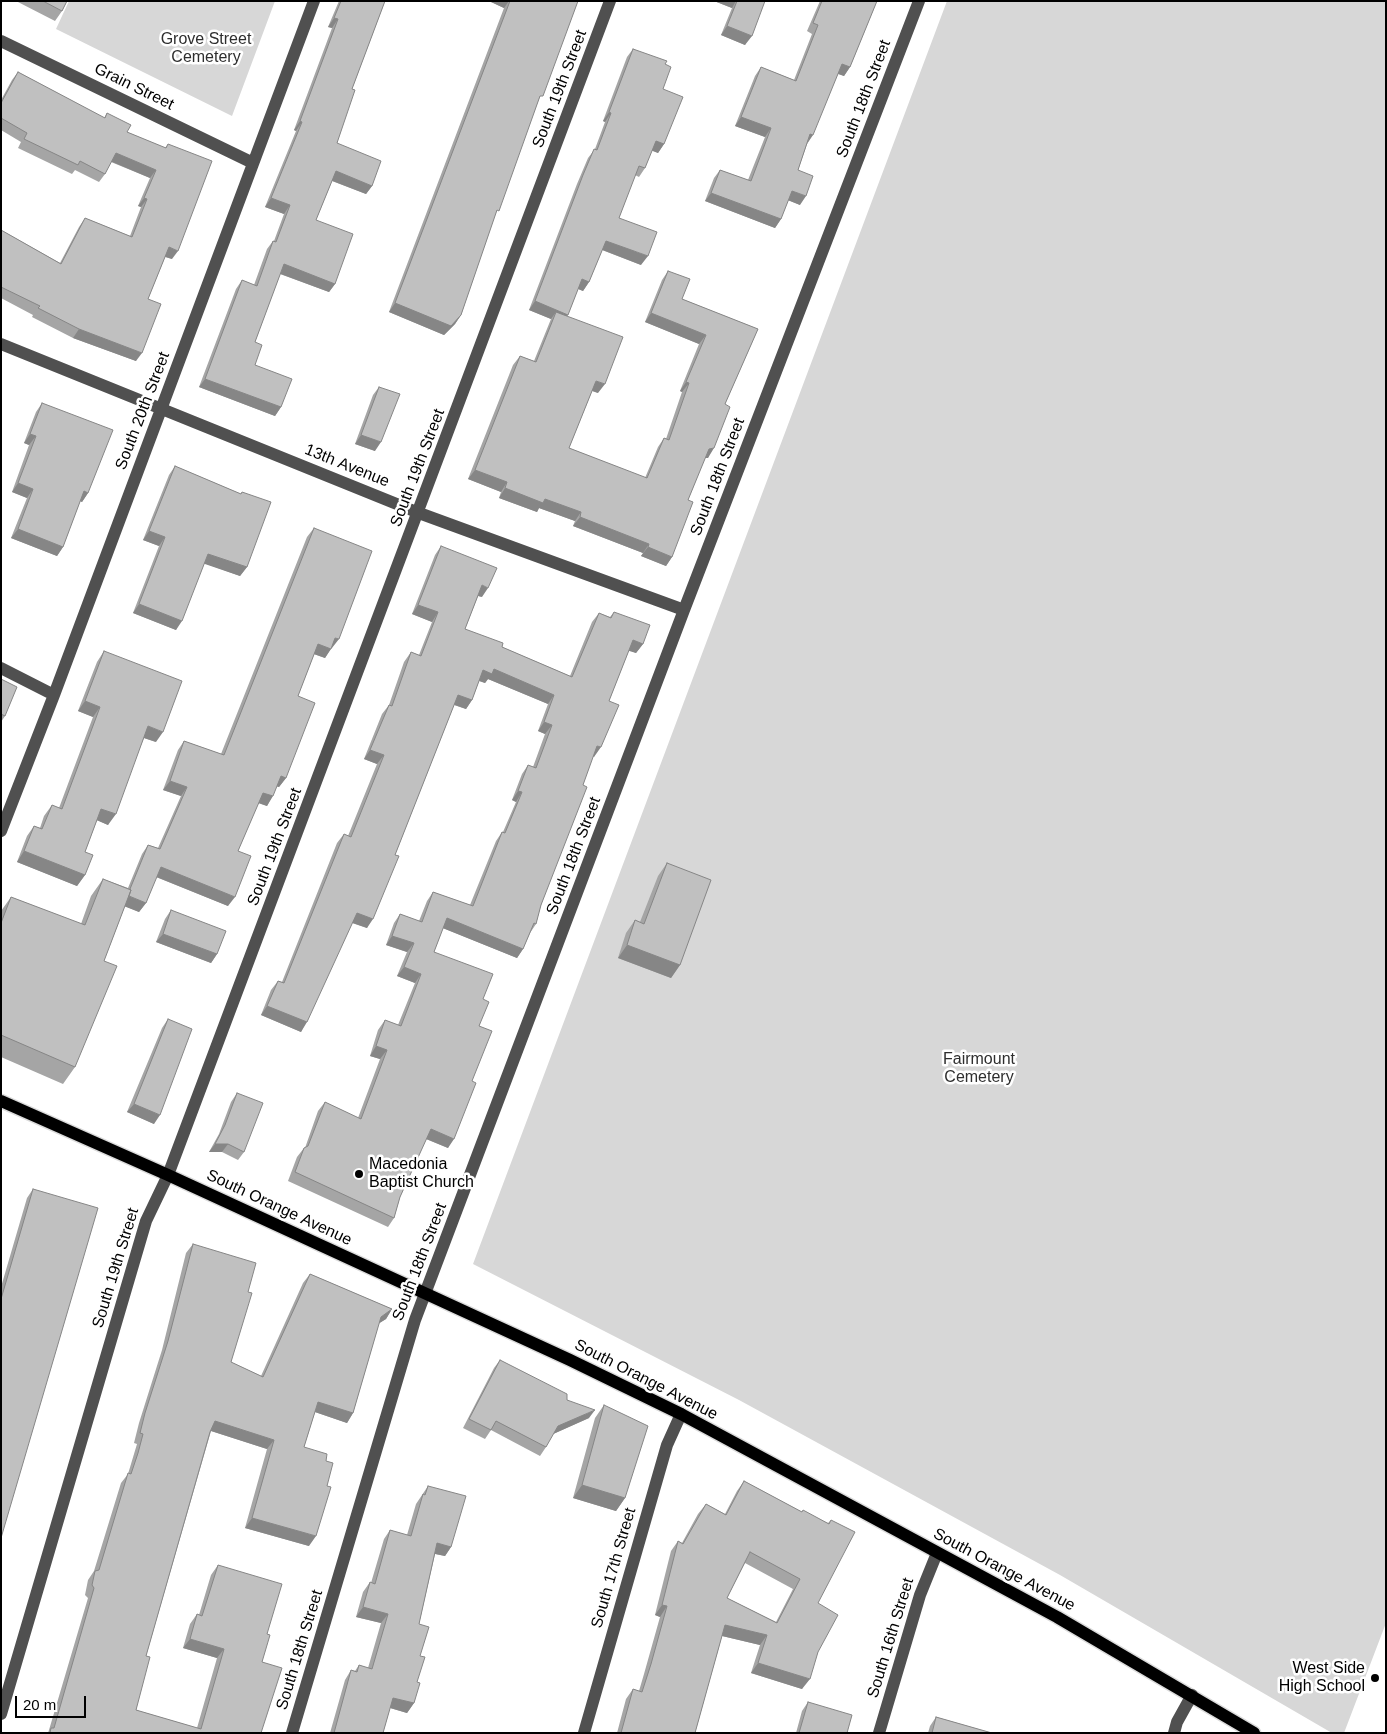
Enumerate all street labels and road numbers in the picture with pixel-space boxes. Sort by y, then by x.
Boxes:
street label: South 19th Street [529,27,591,151]
street label: South 18th Street [833,37,895,161]
street label: Grain Street [91,59,177,115]
street label: South 20th Street [112,349,174,473]
street label: South 19th Street [387,406,449,530]
street label: South 18th Street [687,415,749,539]
street label: 13th Avenue [302,440,392,492]
street label: South 19th Street [244,785,306,909]
street label: South 18th Street [543,794,605,918]
street label: South Orange Avenue [203,1166,355,1250]
street label: South 18th Street [389,1200,451,1324]
street label: South 19th Street [89,1206,143,1330]
street label: South Orange Avenue [571,1336,721,1424]
street label: South 17th Street [588,1506,640,1630]
street label: South Orange Avenue [930,1524,1078,1616]
street label: South 16th Street [864,1576,918,1700]
street label: South 18th Street [273,1588,327,1712]

